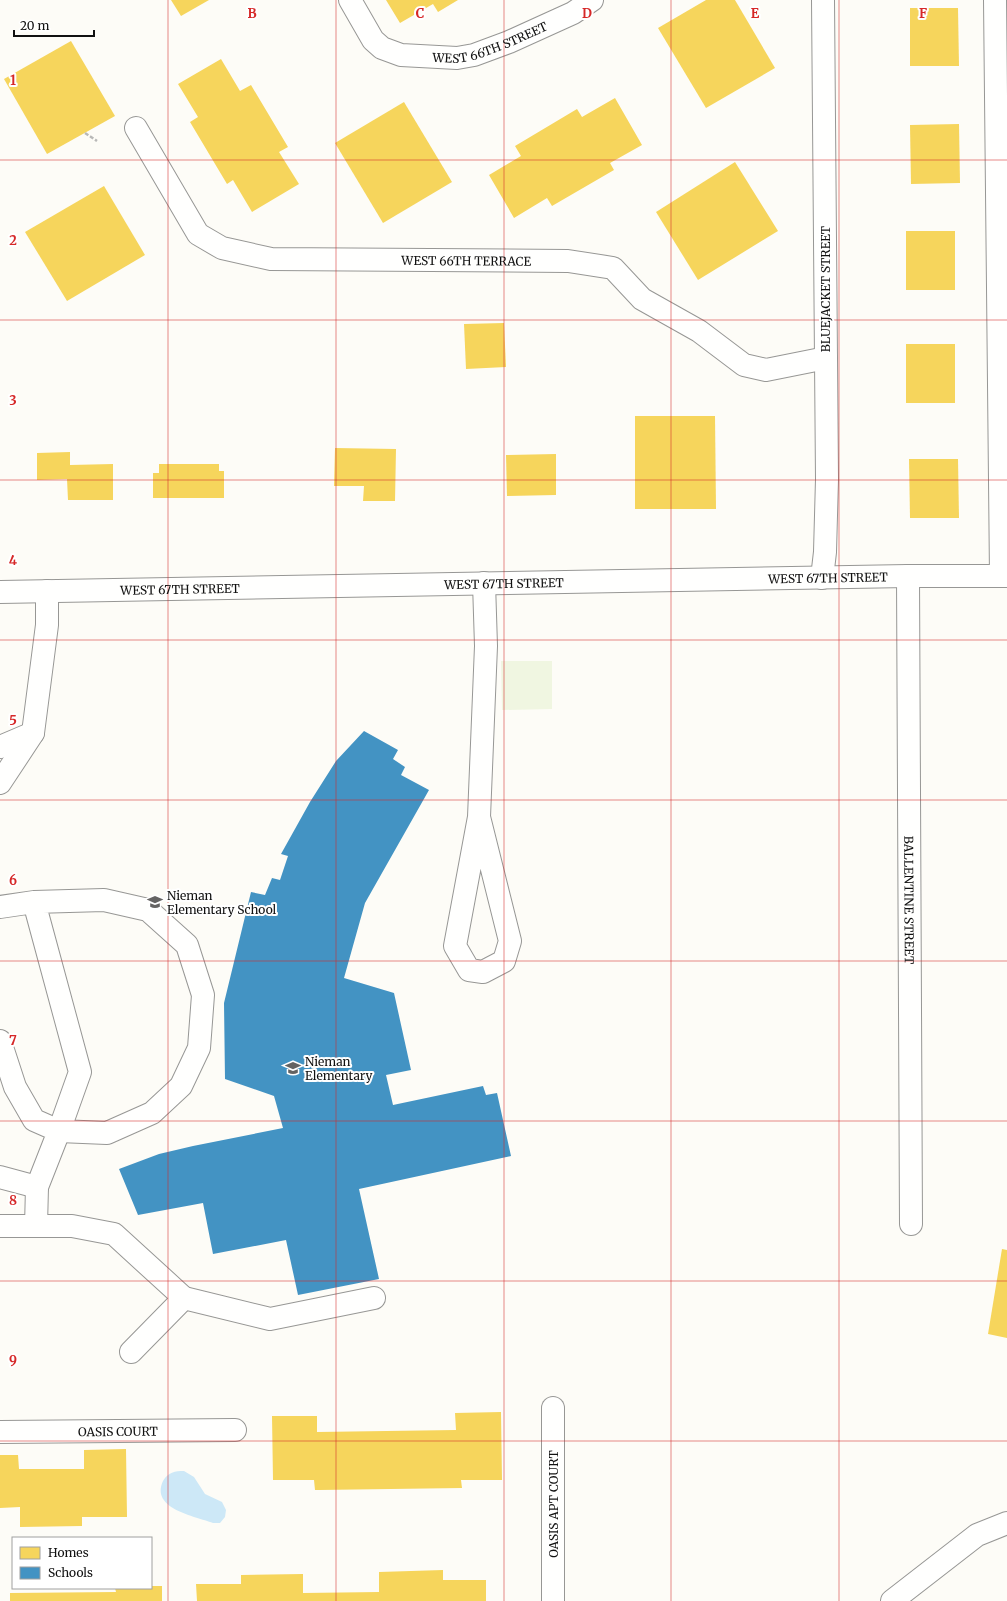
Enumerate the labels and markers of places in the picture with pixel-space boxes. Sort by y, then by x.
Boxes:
place label: Nieman Elementary School [167,888,277,917]
school or university icon: Nieman Elementary School [146,893,164,911]
place label: Nieman Elementary [305,1054,372,1083]
school or university icon: Nieman Elementary [284,1059,302,1077]

